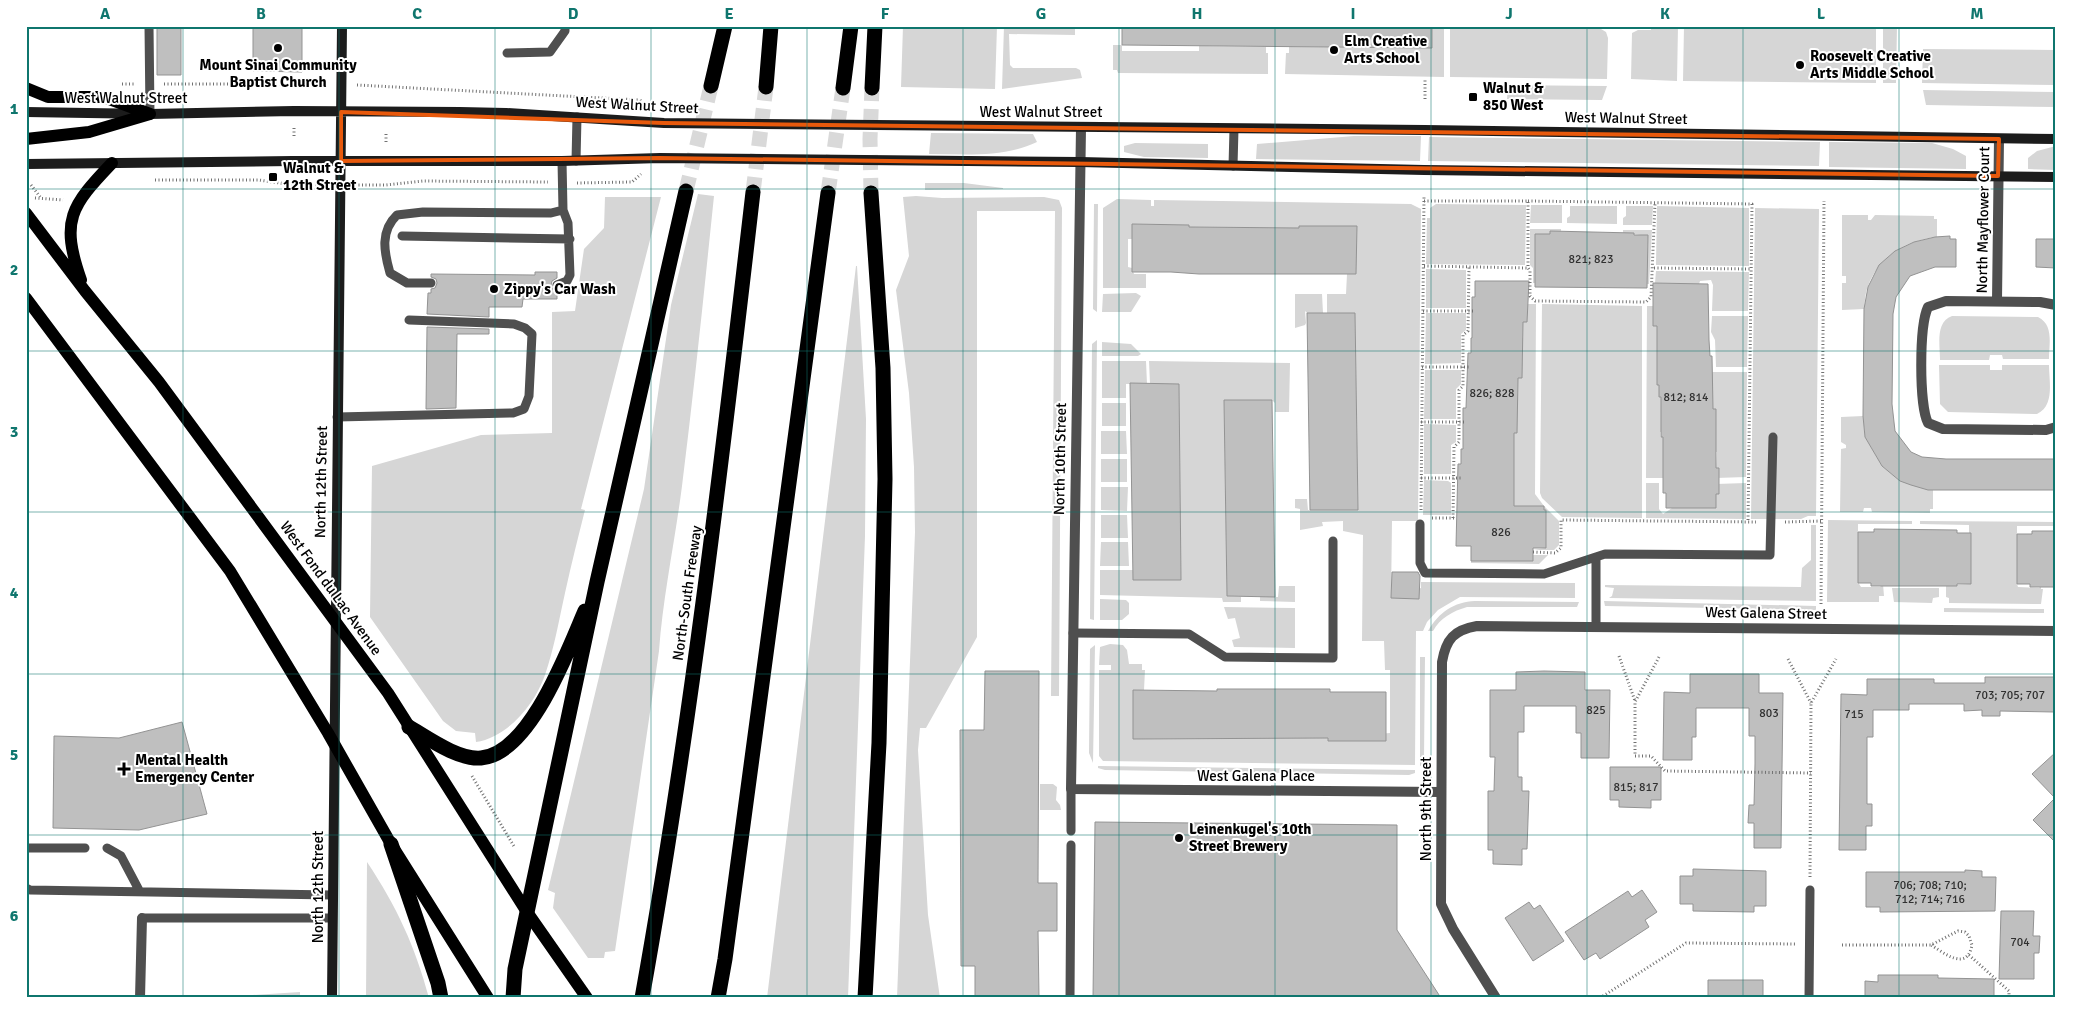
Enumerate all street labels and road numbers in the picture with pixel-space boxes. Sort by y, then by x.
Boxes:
street label: West Walnut Street [64,89,188,107]
street label: West Walnut Street [575,93,699,117]
street label: West Walnut Street [979,103,1103,121]
street label: West Walnut Street [1564,108,1688,128]
street label: North Mayflower Court [1973,146,1993,294]
street label: North 10th Street [1050,403,1070,515]
street label: North 12th Street [311,426,331,538]
street label: West Fond du Lac Avenue [276,517,386,659]
street label: North-South Freeway [669,524,705,662]
street label: West Galena Street [1705,603,1827,623]
street label: North 9th Street [1417,757,1435,861]
street label: West Galena Place [1197,767,1315,785]
street label: North 12th Street [309,831,327,943]

